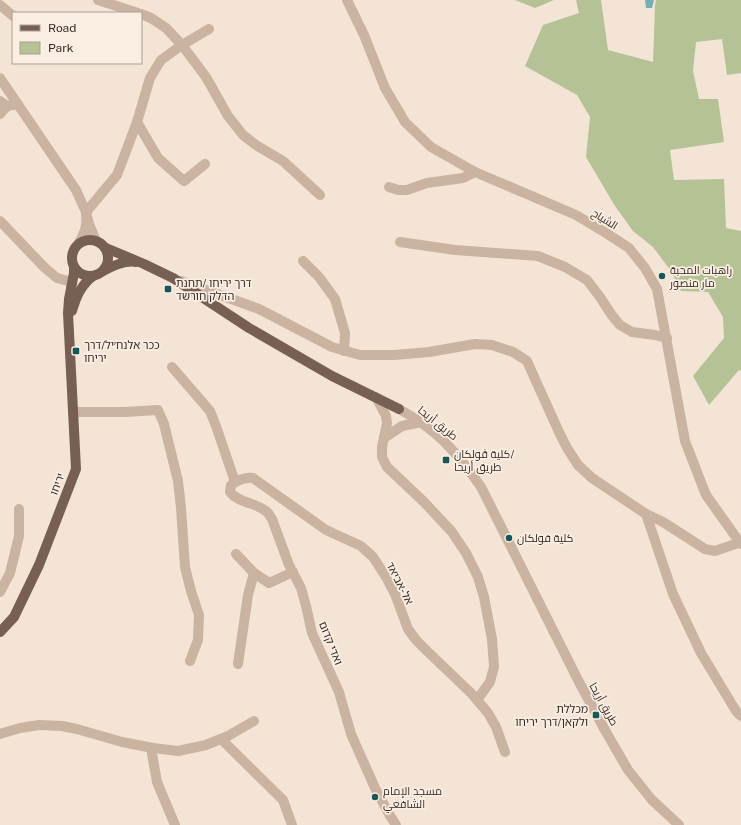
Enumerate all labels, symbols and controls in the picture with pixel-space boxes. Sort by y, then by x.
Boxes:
legend [12,12,142,64]
text: Road [48,21,76,35]
text: Park [48,41,74,55]
street label: الشياح [589,206,620,233]
place label: راهبات المحبة مار منصور [669,264,732,290]
marker: راهبات المحبة مار منصور [657,271,667,281]
place label: דרך יריחו /תחנת הדלק חורשד [176,277,251,302]
marker: דרך יריחו /תחנת הדלק חורשד [163,284,173,294]
place label: ככר אלנח׳יל/דרך יריחו [84,339,160,364]
marker: ככר אלנח׳יל/דרך יריחו [71,346,81,356]
street label: طريق أريحا [415,403,461,443]
place label: كلية ڤولكان/ طريق أريحا [454,448,514,474]
marker: كلية ڤولكان/ طريق أريحا [441,455,451,465]
street label: יריחו [47,471,67,497]
place label: كلية فولكان [517,532,574,545]
marker: كلية فولكان [504,533,514,543]
street label: אל-אביאד [384,560,416,606]
street label: ואדי קדום [317,620,345,666]
street label: طريق أريحا [586,680,622,728]
place label: מכללת ולקאן/דרך יריחו [515,703,588,728]
marker: מכללת ולקאן/דרך יריחו [591,710,601,720]
place label: مسجد الإمام الشافعي [383,785,442,813]
marker: مسجد الإمام الشافعي [370,792,380,802]

